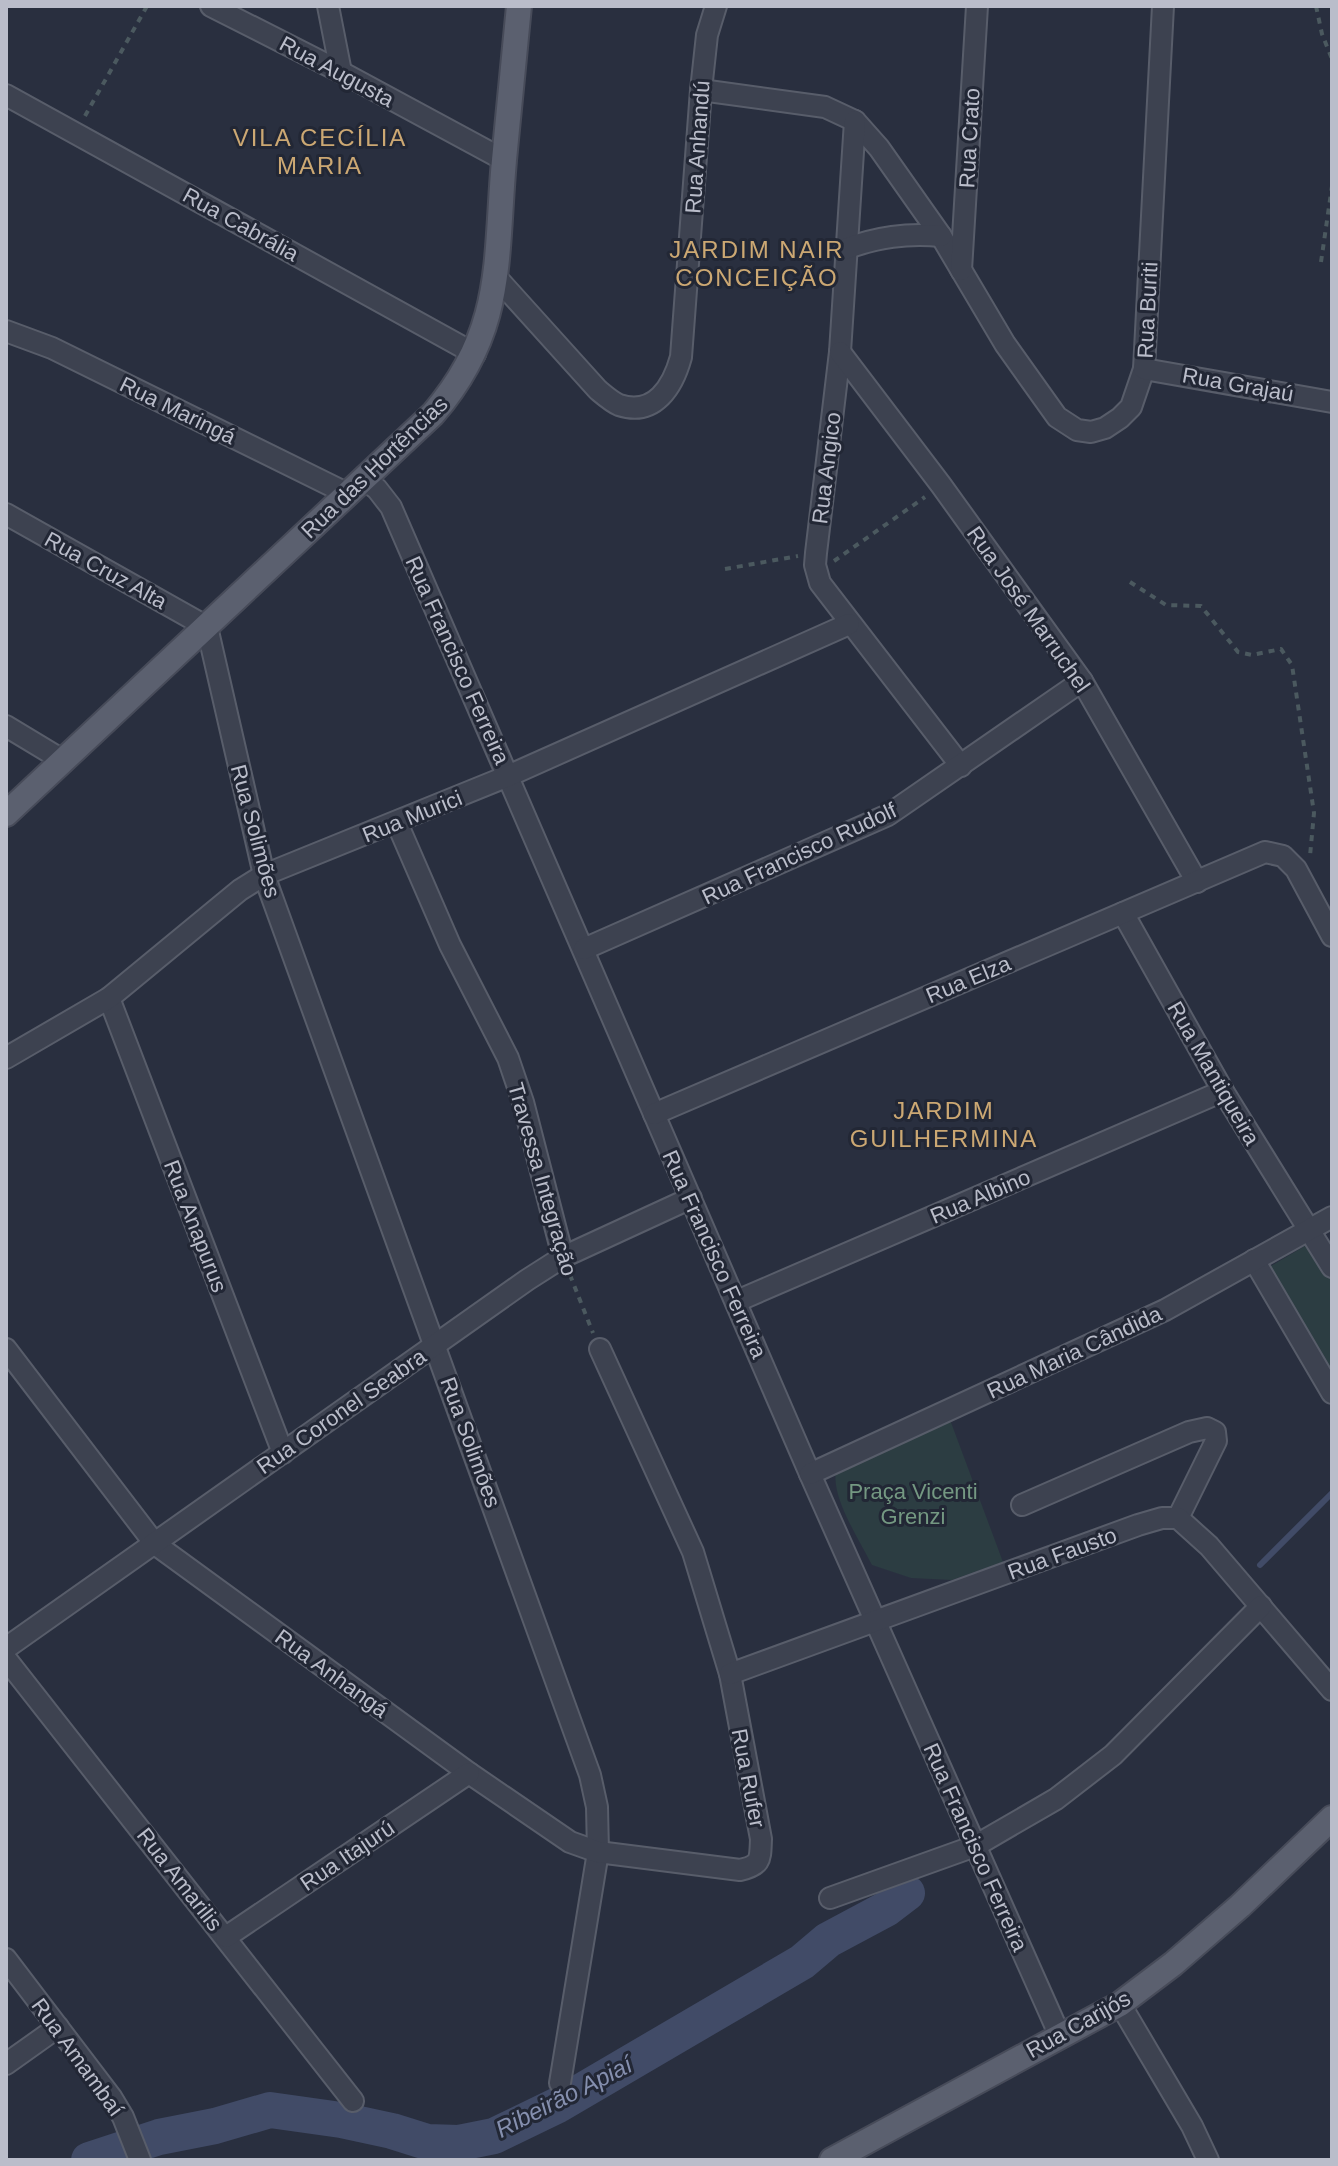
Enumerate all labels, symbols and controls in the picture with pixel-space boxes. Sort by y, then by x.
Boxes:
street label: Rua Augusta [275,31,399,112]
street label: Rua Anhandú [680,80,715,214]
street label: Rua Crato [954,87,985,189]
district label: VILA CECÍLIA MARIA [233,124,407,179]
street label: Rua Cabrália [179,182,304,267]
district label: JARDIM NAIR CONCEIÇÃO [669,236,845,291]
street label: Rua Buriti [1132,261,1163,359]
street label: Rua Grajaú [1180,362,1295,407]
street label: Rua Maringá [116,372,241,450]
street label: Rua das Hortências [296,391,453,543]
street label: Rua Angico [807,411,846,525]
street label: Rua José Marruchel [962,521,1095,697]
street label: Rua Cruz Alta [40,527,172,615]
street label: Rua Francisco Ferreira [400,552,515,769]
street label: Rua Solimões [226,762,285,901]
street label: Rua Murici [359,785,466,848]
street label: Rua Francisco Rudolf [698,797,901,909]
street label: Rua Elza [922,950,1015,1008]
street label: Rua Mantiqueira [1162,997,1265,1150]
street label: Travessa Integração [503,1080,582,1279]
district label: JARDIM GUILHERMINA [850,1097,1038,1152]
street label: Rua Francisco Ferreira [657,1146,772,1363]
street label: Rua Anapurus [159,1157,232,1296]
street label: Rua Albino [926,1164,1034,1229]
street label: Rua Maria Cândida [983,1301,1166,1404]
street label: Rua Coronel Seabra [252,1343,431,1479]
street label: Rua Solimões [435,1374,506,1511]
park label: Praça Vicenti Grenzi [848,1479,978,1529]
street label: Rua Fausto [1004,1522,1120,1585]
street label: Rua Anhangá [270,1624,394,1723]
street label: Rua Rufer [727,1726,770,1830]
street label: Rua Francisco Ferreira [918,1739,1033,1956]
street label: Rua Itajurú [296,1815,399,1896]
street label: Rua Amarilis [132,1823,227,1936]
street label: Rua Carijós [1022,1986,1135,2063]
street label: Rua Amambaí [27,1994,129,2121]
water label: Ribeirão Apiaí [491,2049,639,2143]

